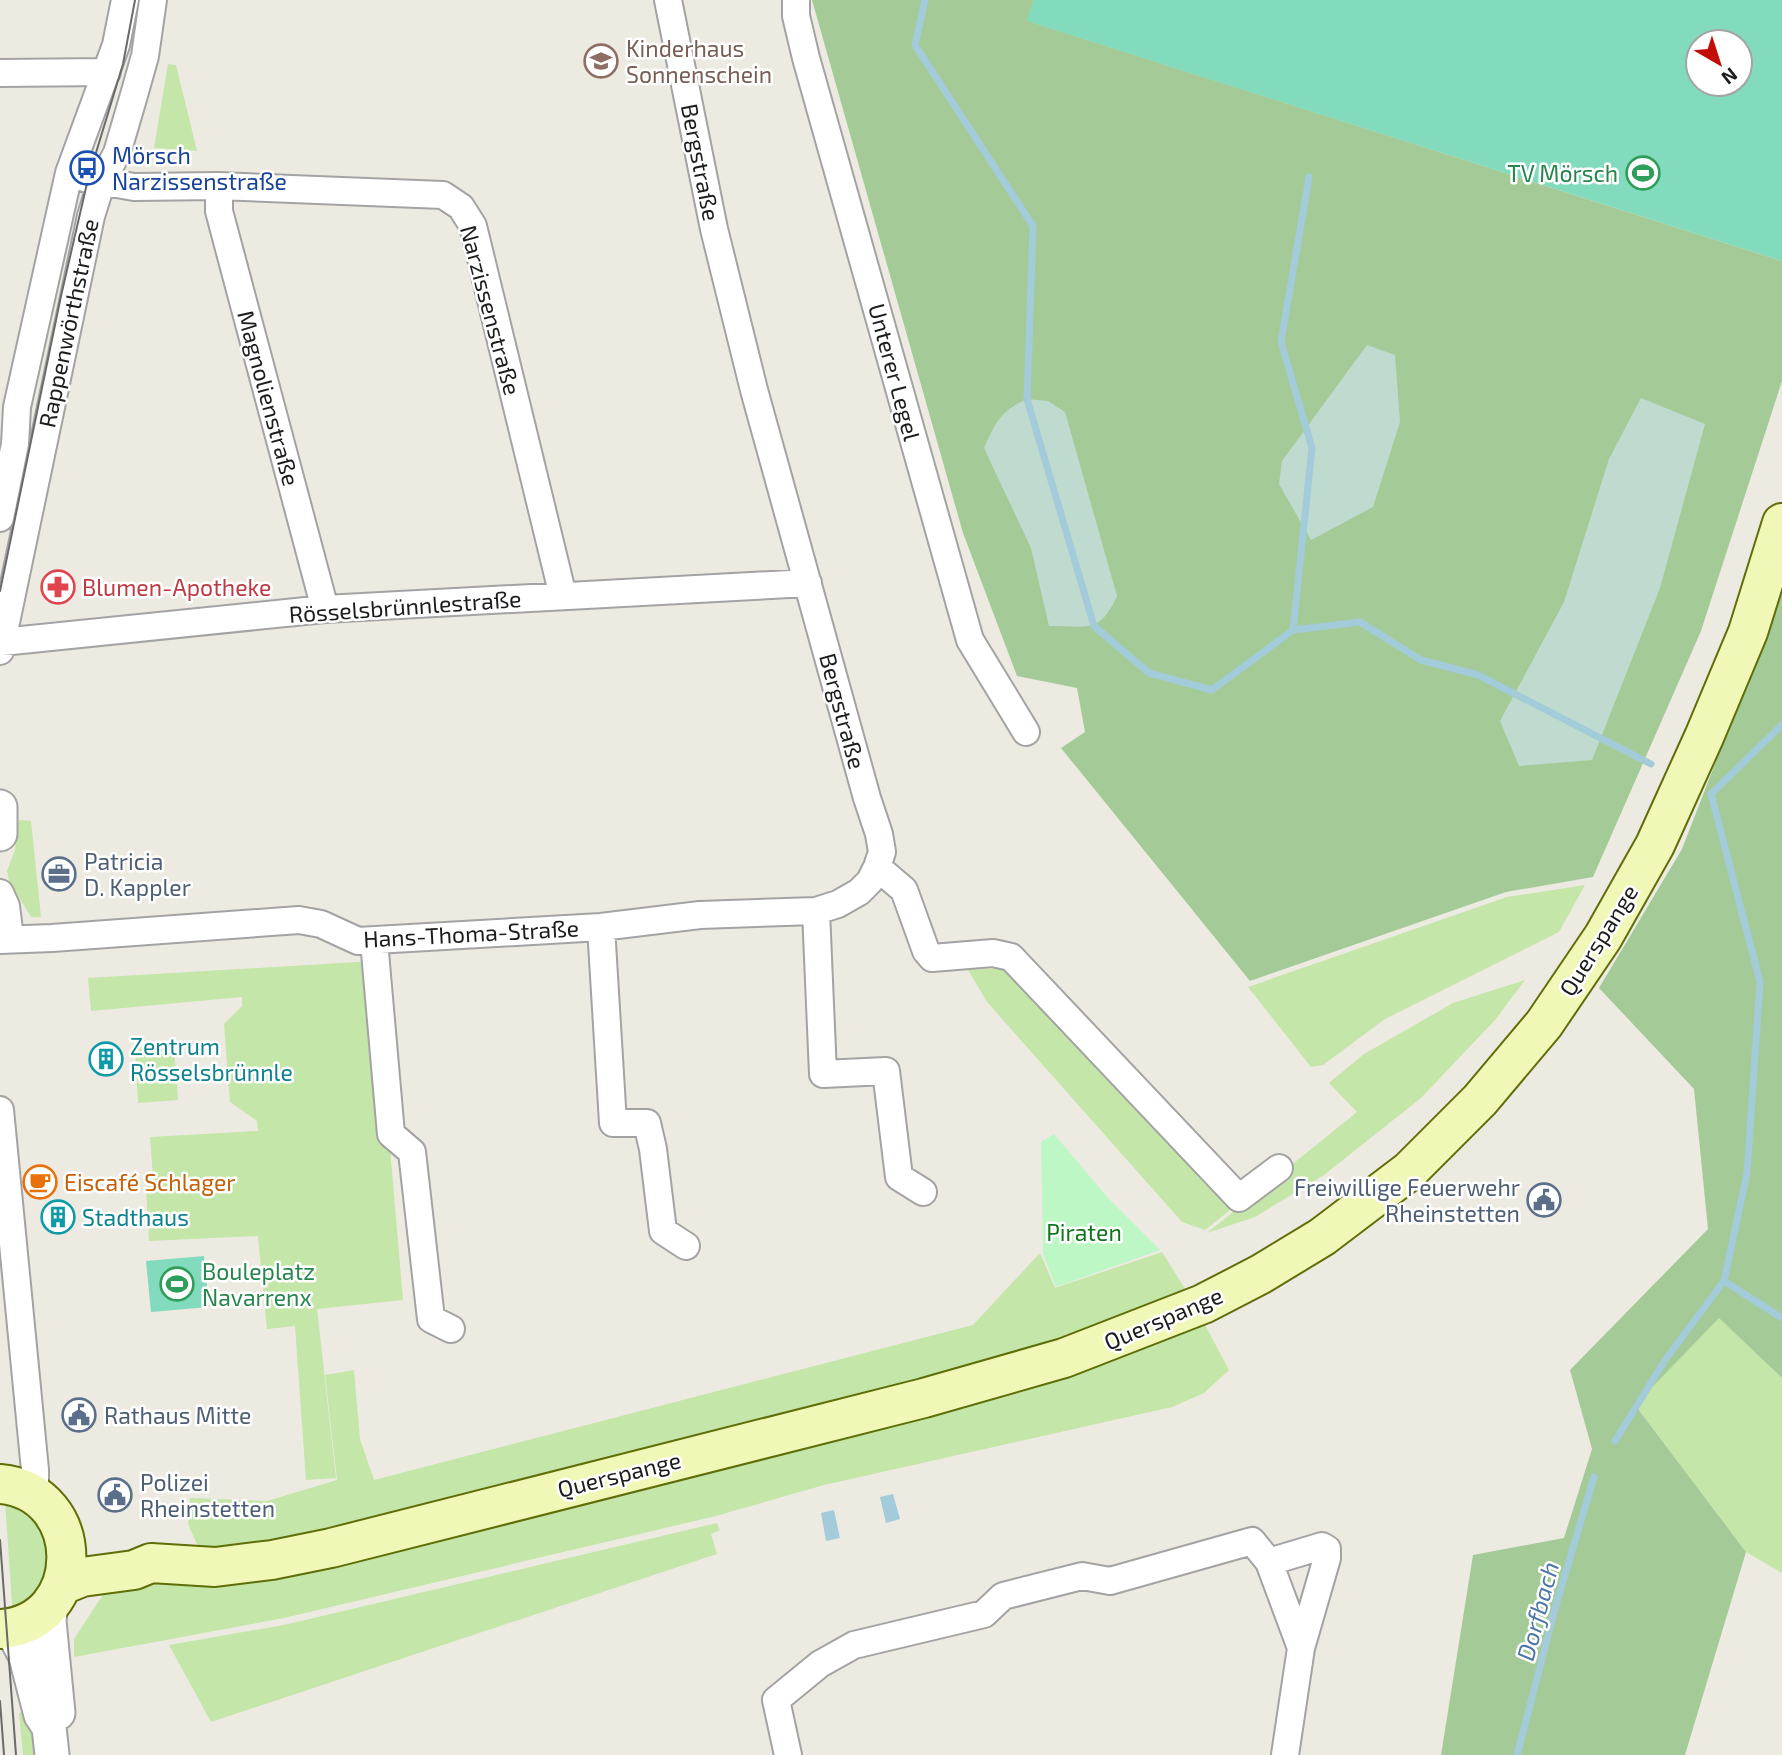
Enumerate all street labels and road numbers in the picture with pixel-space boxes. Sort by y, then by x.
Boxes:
street label: Bergstraße [676,101,726,223]
street label: Rappenwörthstraße [32,216,104,430]
street label: Narzissenstraße [455,222,527,398]
street label: Unterer Legel [863,300,927,444]
street label: Magnolienstraße [232,307,306,489]
street label: Rösselsbrünnlestraße [288,584,522,628]
street label: Bergstraße [814,650,872,772]
street label: Querspange [1553,879,1643,1001]
street label: Hans-Thoma-Straße [362,913,580,953]
street label: Querspange [1099,1280,1227,1356]
street label: Querspange [554,1445,684,1503]

